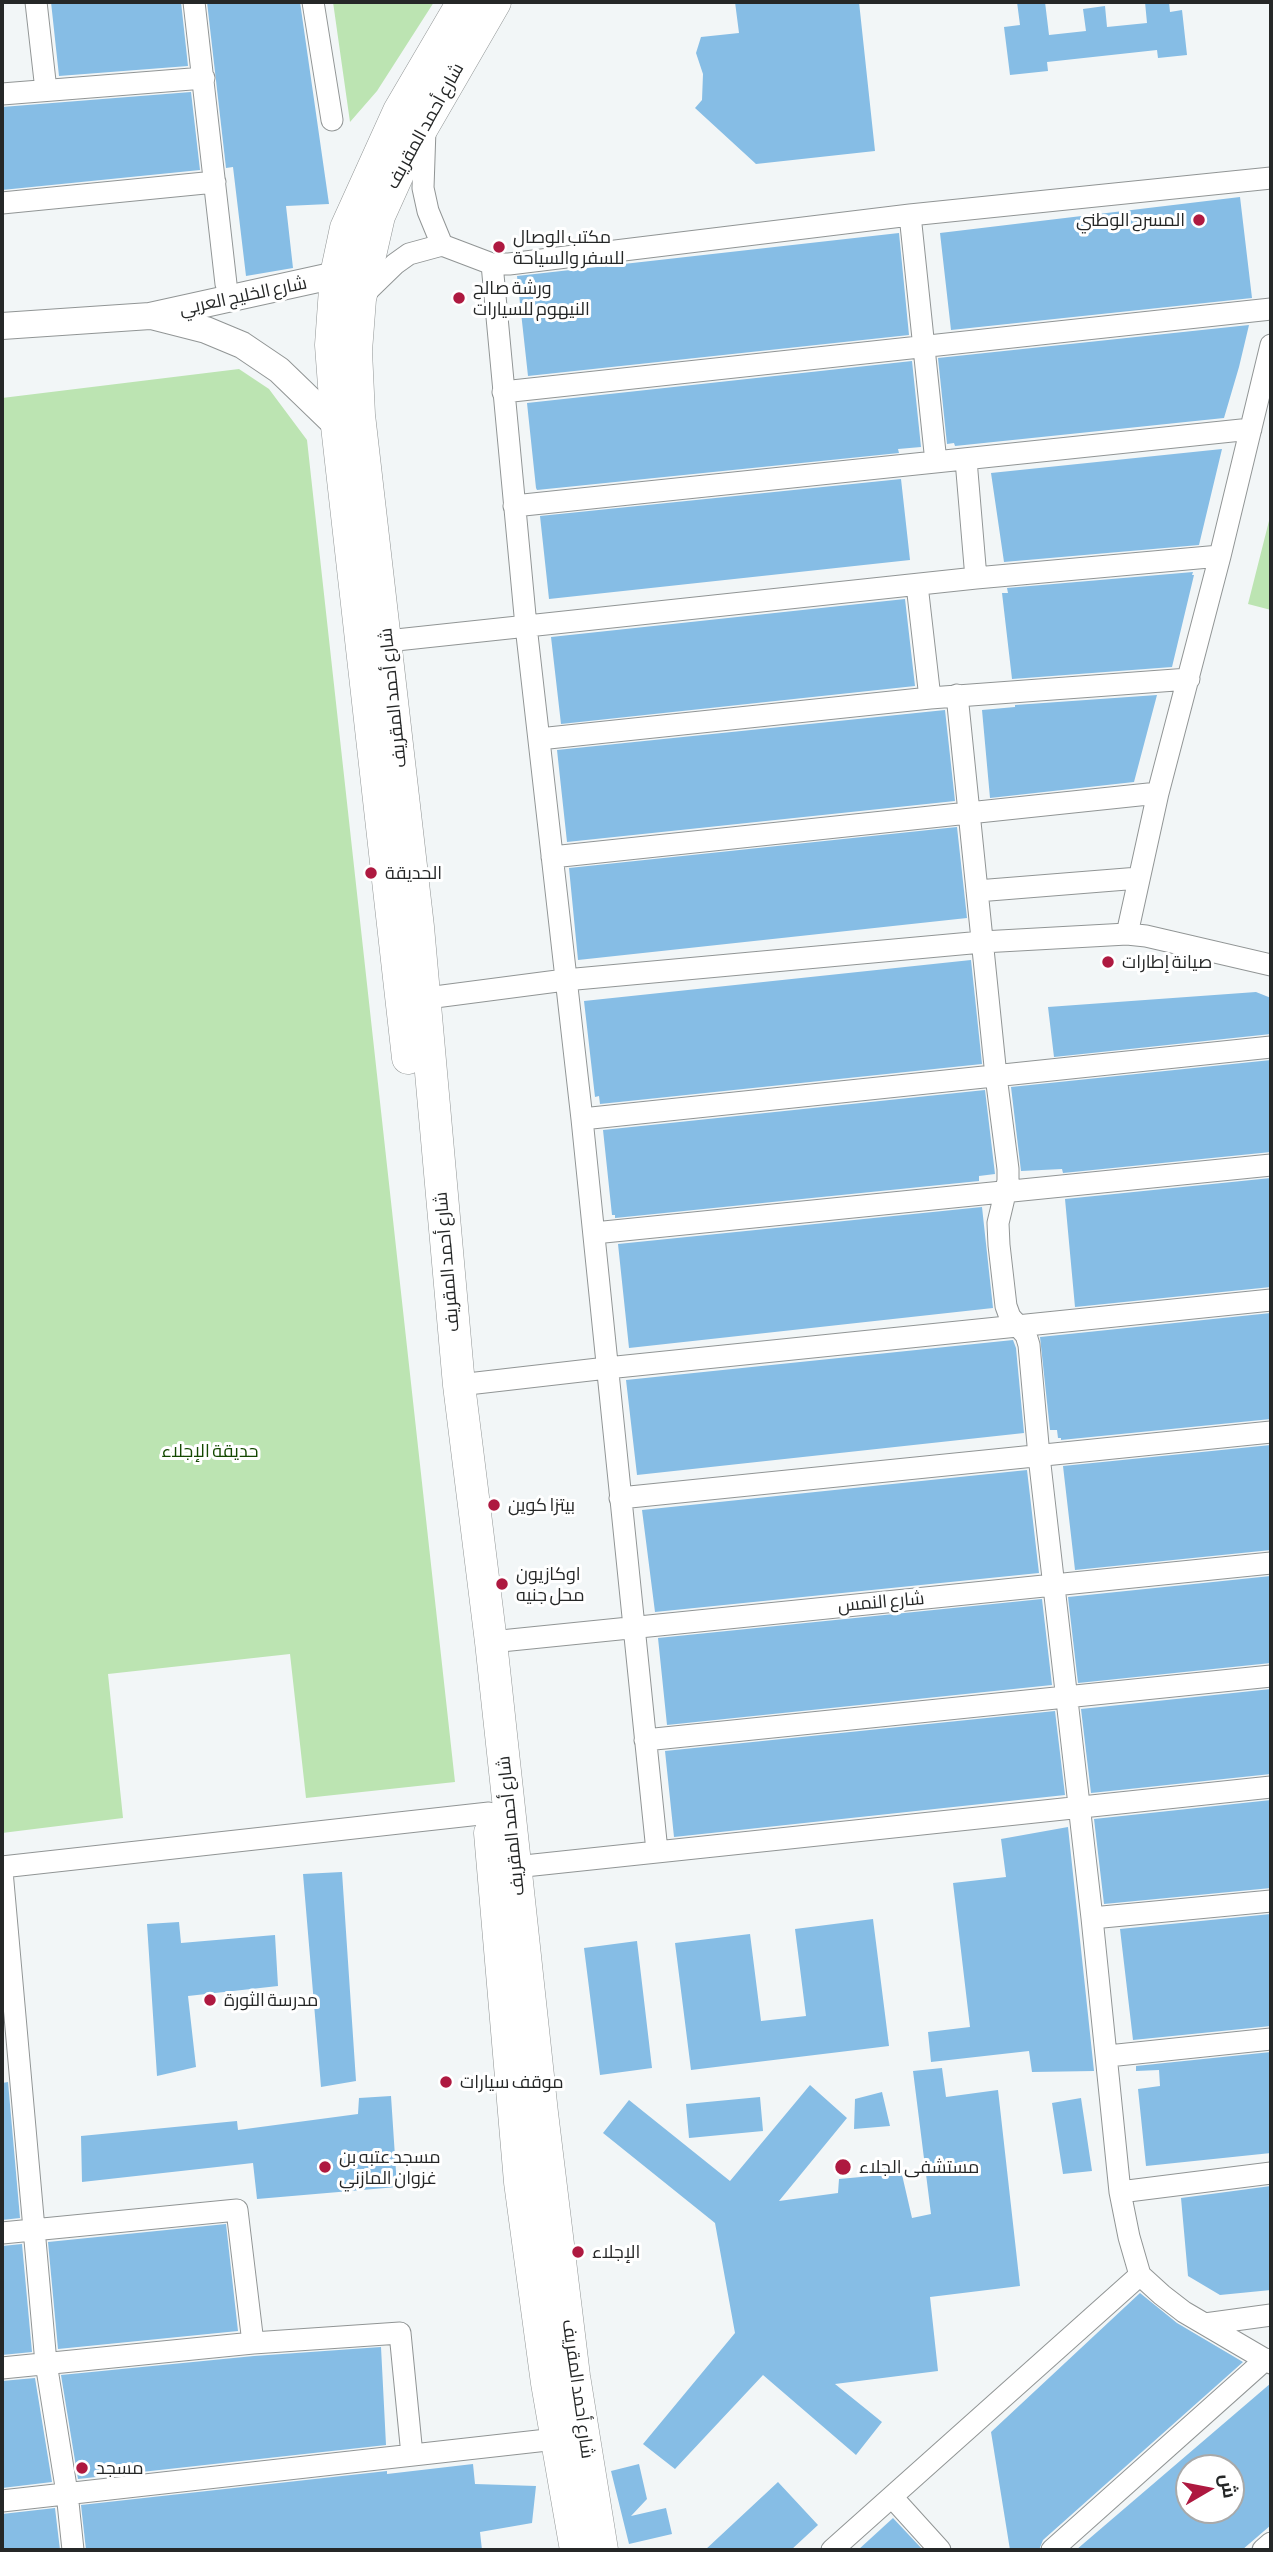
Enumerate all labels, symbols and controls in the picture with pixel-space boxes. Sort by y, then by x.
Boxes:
street label: شارع أحمد المقريف [381,59,469,193]
place label: المسرح الوطني [1076,209,1185,231]
marker: المسرح الوطني [1191,212,1207,228]
place label: مكتب الوصال للسفر والسياحة [513,226,624,268]
marker: مكتب الوصال للسفر والسياحة [491,239,507,255]
street label: شارع الخليج العربي [177,272,309,320]
place label: ورشة صالح النيهوم للسيارات [473,277,590,320]
marker: ورشة صالح النيهوم للسيارات [451,290,467,306]
street label: شارع أحمد المقريف [375,627,411,769]
place label: الحديقة [385,862,442,884]
marker: الحديقة [363,865,379,881]
place label: صيانة إطارات [1122,951,1212,973]
marker: صيانة إطارات [1100,954,1116,970]
street label: شارع أحمد المقريف [430,1191,464,1333]
park label: حديقة الإجلاء [161,1440,259,1462]
place label: بيتزا كوين [508,1494,575,1516]
marker: بيتزا كوين [486,1497,502,1513]
place label: اوكازيون محل جنيه [516,1563,584,1606]
marker: اوكازيون محل جنيه [494,1576,510,1592]
street label: شارع النمس [837,1587,925,1617]
street label: شارع أحمد المقريف [493,1755,529,1897]
place label: مدرسة الثورة [224,1989,318,2011]
marker: مدرسة الثورة [202,1992,218,2008]
place label: موقف سيارات [460,2071,564,2093]
marker: موقف سيارات [438,2074,454,2090]
place label: مسجد عتبه بن غزوان المازني [339,2146,440,2188]
place label: مستشفى الجلاء [859,2156,979,2178]
marker: مستشفى الجلاء [833,2157,853,2177]
marker: مسجد عتبه بن غزوان المازني [317,2159,333,2175]
place label: الإجلاء [592,2241,640,2263]
marker: الإجلاء [570,2244,586,2260]
street label: شارع أحمد المقريف [558,2318,598,2460]
north arrow [1175,2454,1245,2524]
place label: مسجد [96,2457,144,2479]
marker: مسجد [74,2460,90,2476]
text: ش [1216,2472,1242,2500]

